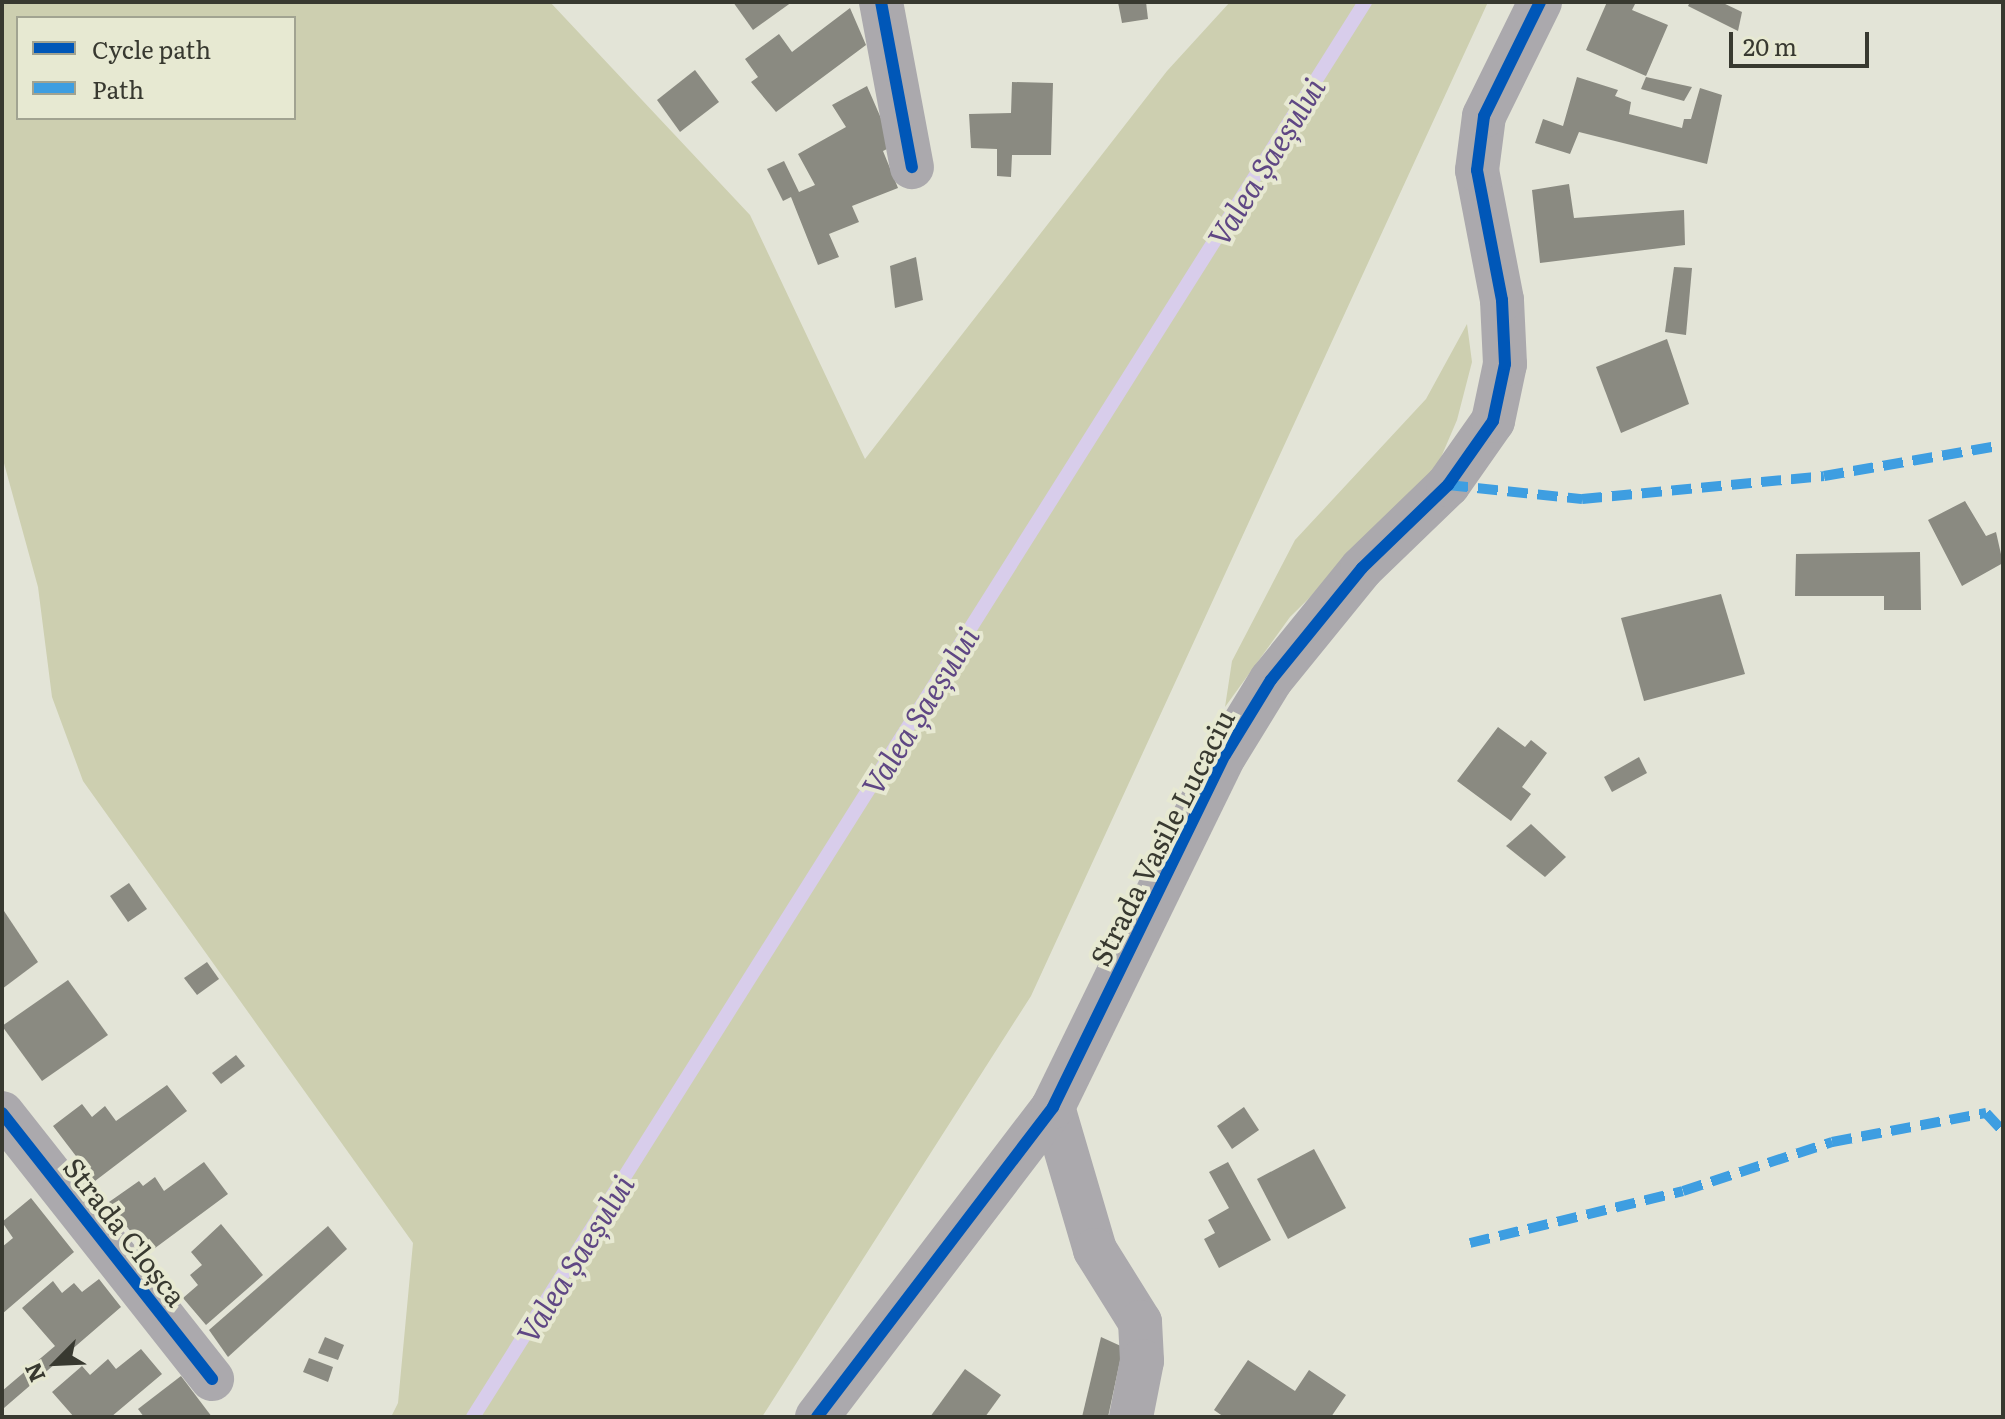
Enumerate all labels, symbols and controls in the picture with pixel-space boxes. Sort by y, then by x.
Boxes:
legend [16,16,296,120]
scale bar [1733,16,1873,66]
text: 20 m [1743,28,1797,63]
text: Cycle path [92,31,211,66]
water label: Valea Șaeșului [1199,70,1331,252]
text: Path [92,71,144,106]
water label: Valea Șaeșului [853,619,985,801]
street label: Strada Vasile Lucaciu [1082,703,1240,971]
street label: Strada Cloșca [58,1150,194,1312]
water label: Valea Șaeșului [508,1167,640,1349]
north arrow [16,1323,96,1403]
text: N [15,1358,52,1388]

